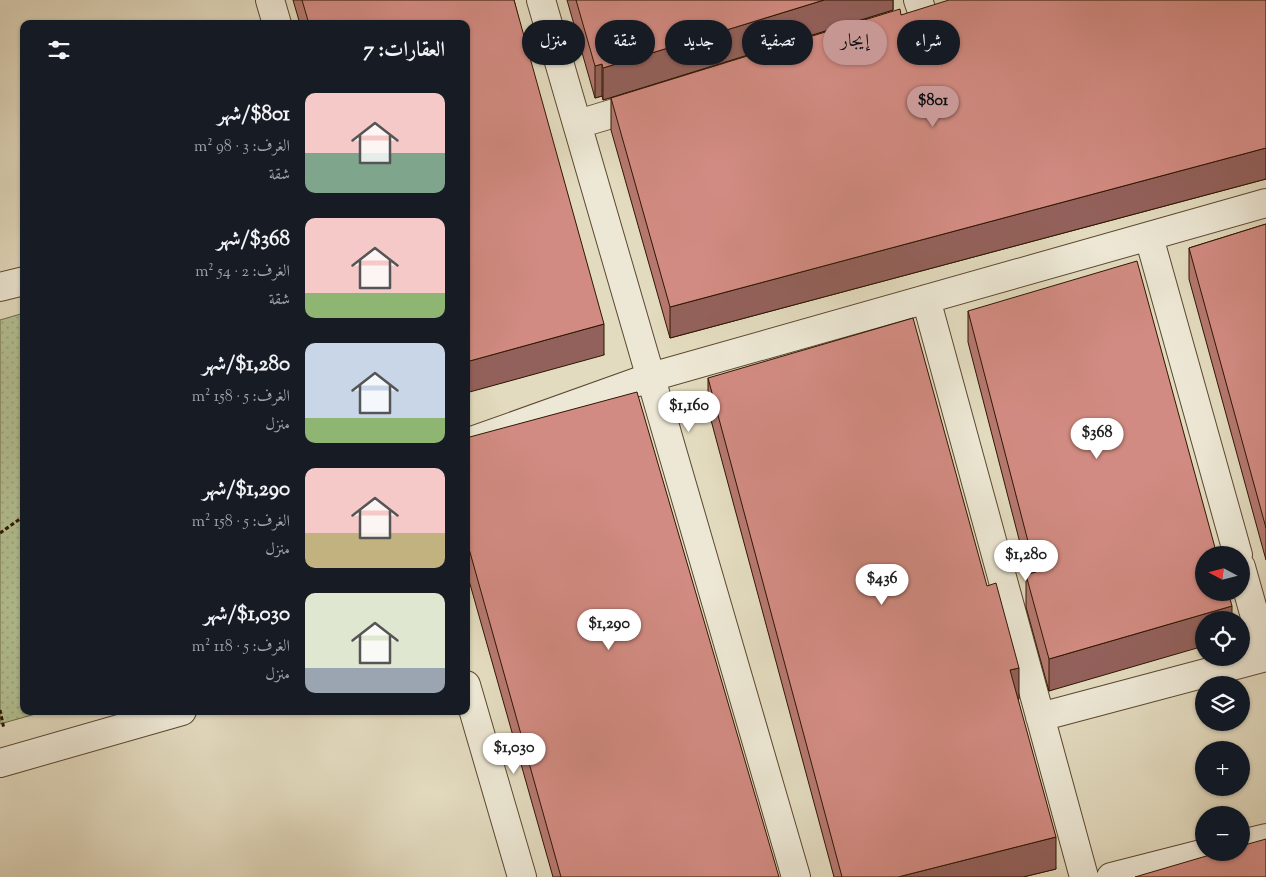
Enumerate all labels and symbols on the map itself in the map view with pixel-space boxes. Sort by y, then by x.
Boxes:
pin: $801 [903,86,963,128]
pin: $1,160 [648,390,730,433]
pin: $368 [1067,418,1127,460]
pin: $1,280 [985,540,1067,582]
north arrow [1195,546,1250,601]
pin: $436 [852,564,912,606]
pin: $1,290 [568,608,650,651]
pin: $1,030 [473,732,555,775]

